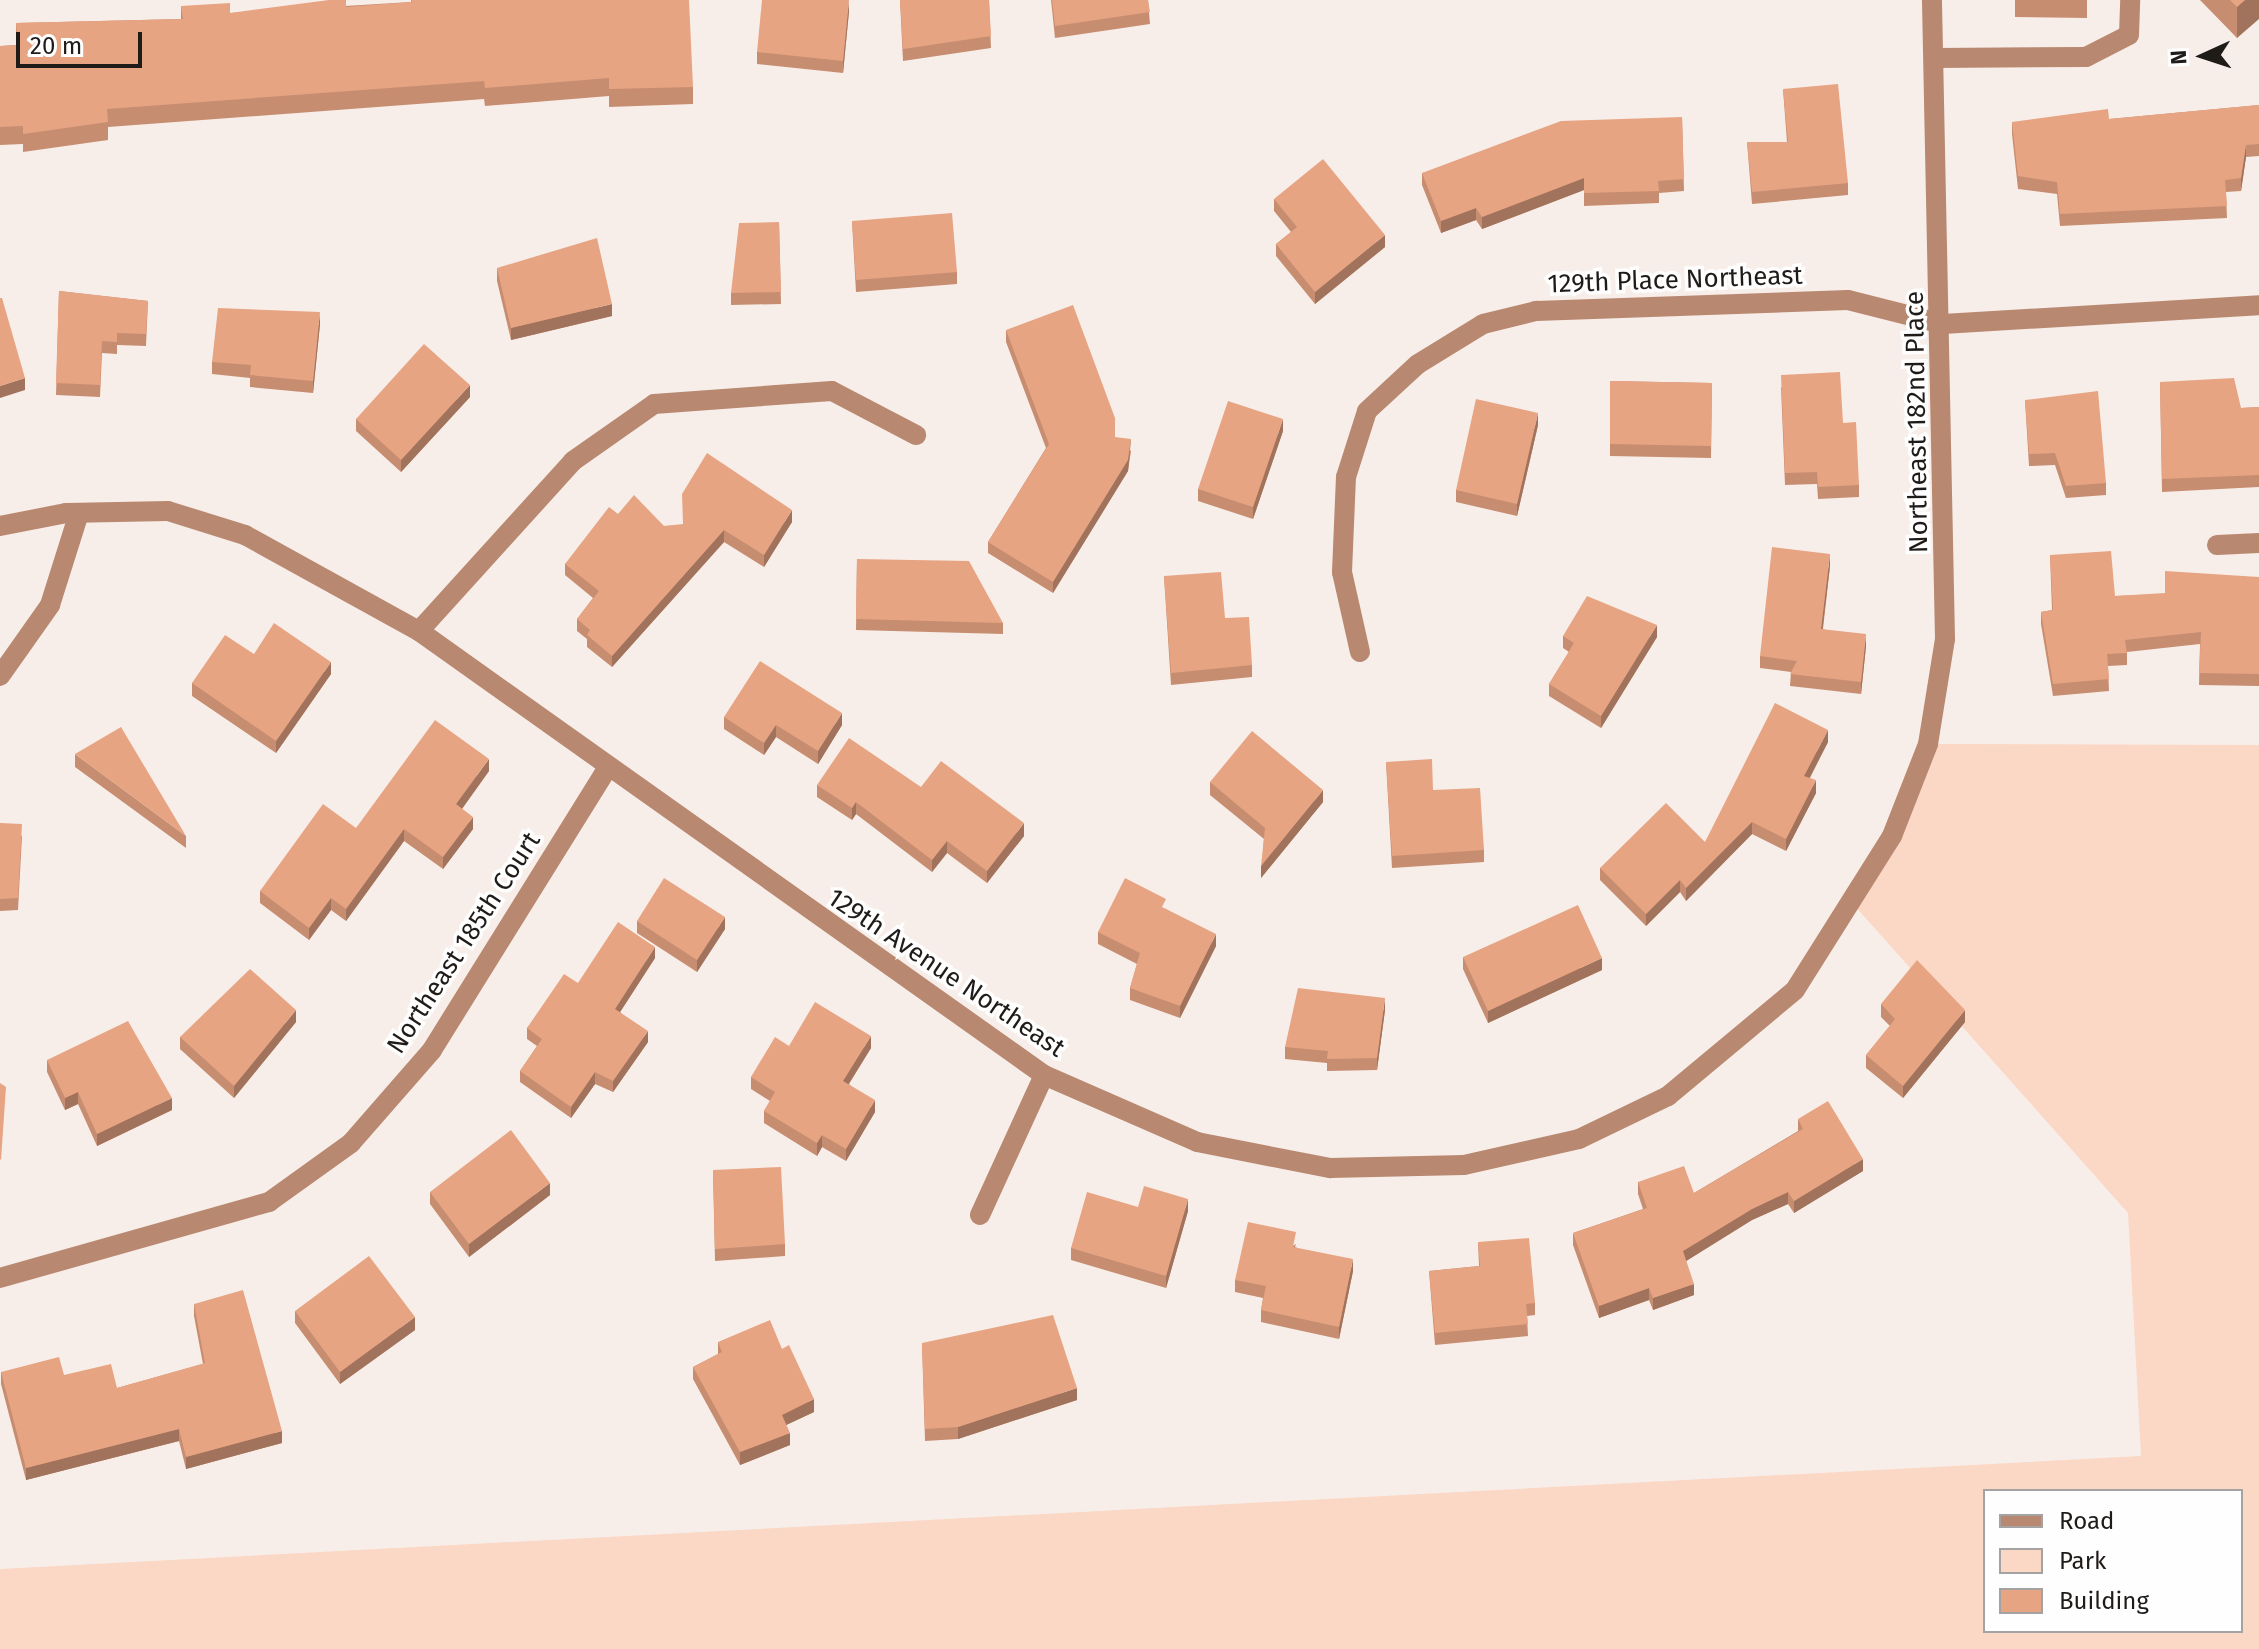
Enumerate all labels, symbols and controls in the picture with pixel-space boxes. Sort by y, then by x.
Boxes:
scale bar [20,16,146,66]
north arrow [2163,16,2243,96]
text: 20 m [30,32,82,60]
text: N [2165,49,2192,65]
street label: 129th Place Northeast [1547,260,1803,300]
street label: Northeast 182nd Place [1899,291,1935,553]
street label: Northeast 185th Court [381,827,547,1059]
street label: 129th Avenue Northeast [822,882,1070,1064]
legend [1983,1489,2243,1633]
text: Road [2059,1507,2114,1535]
text: Park [2059,1547,2106,1575]
text: Building [2059,1587,2149,1615]

